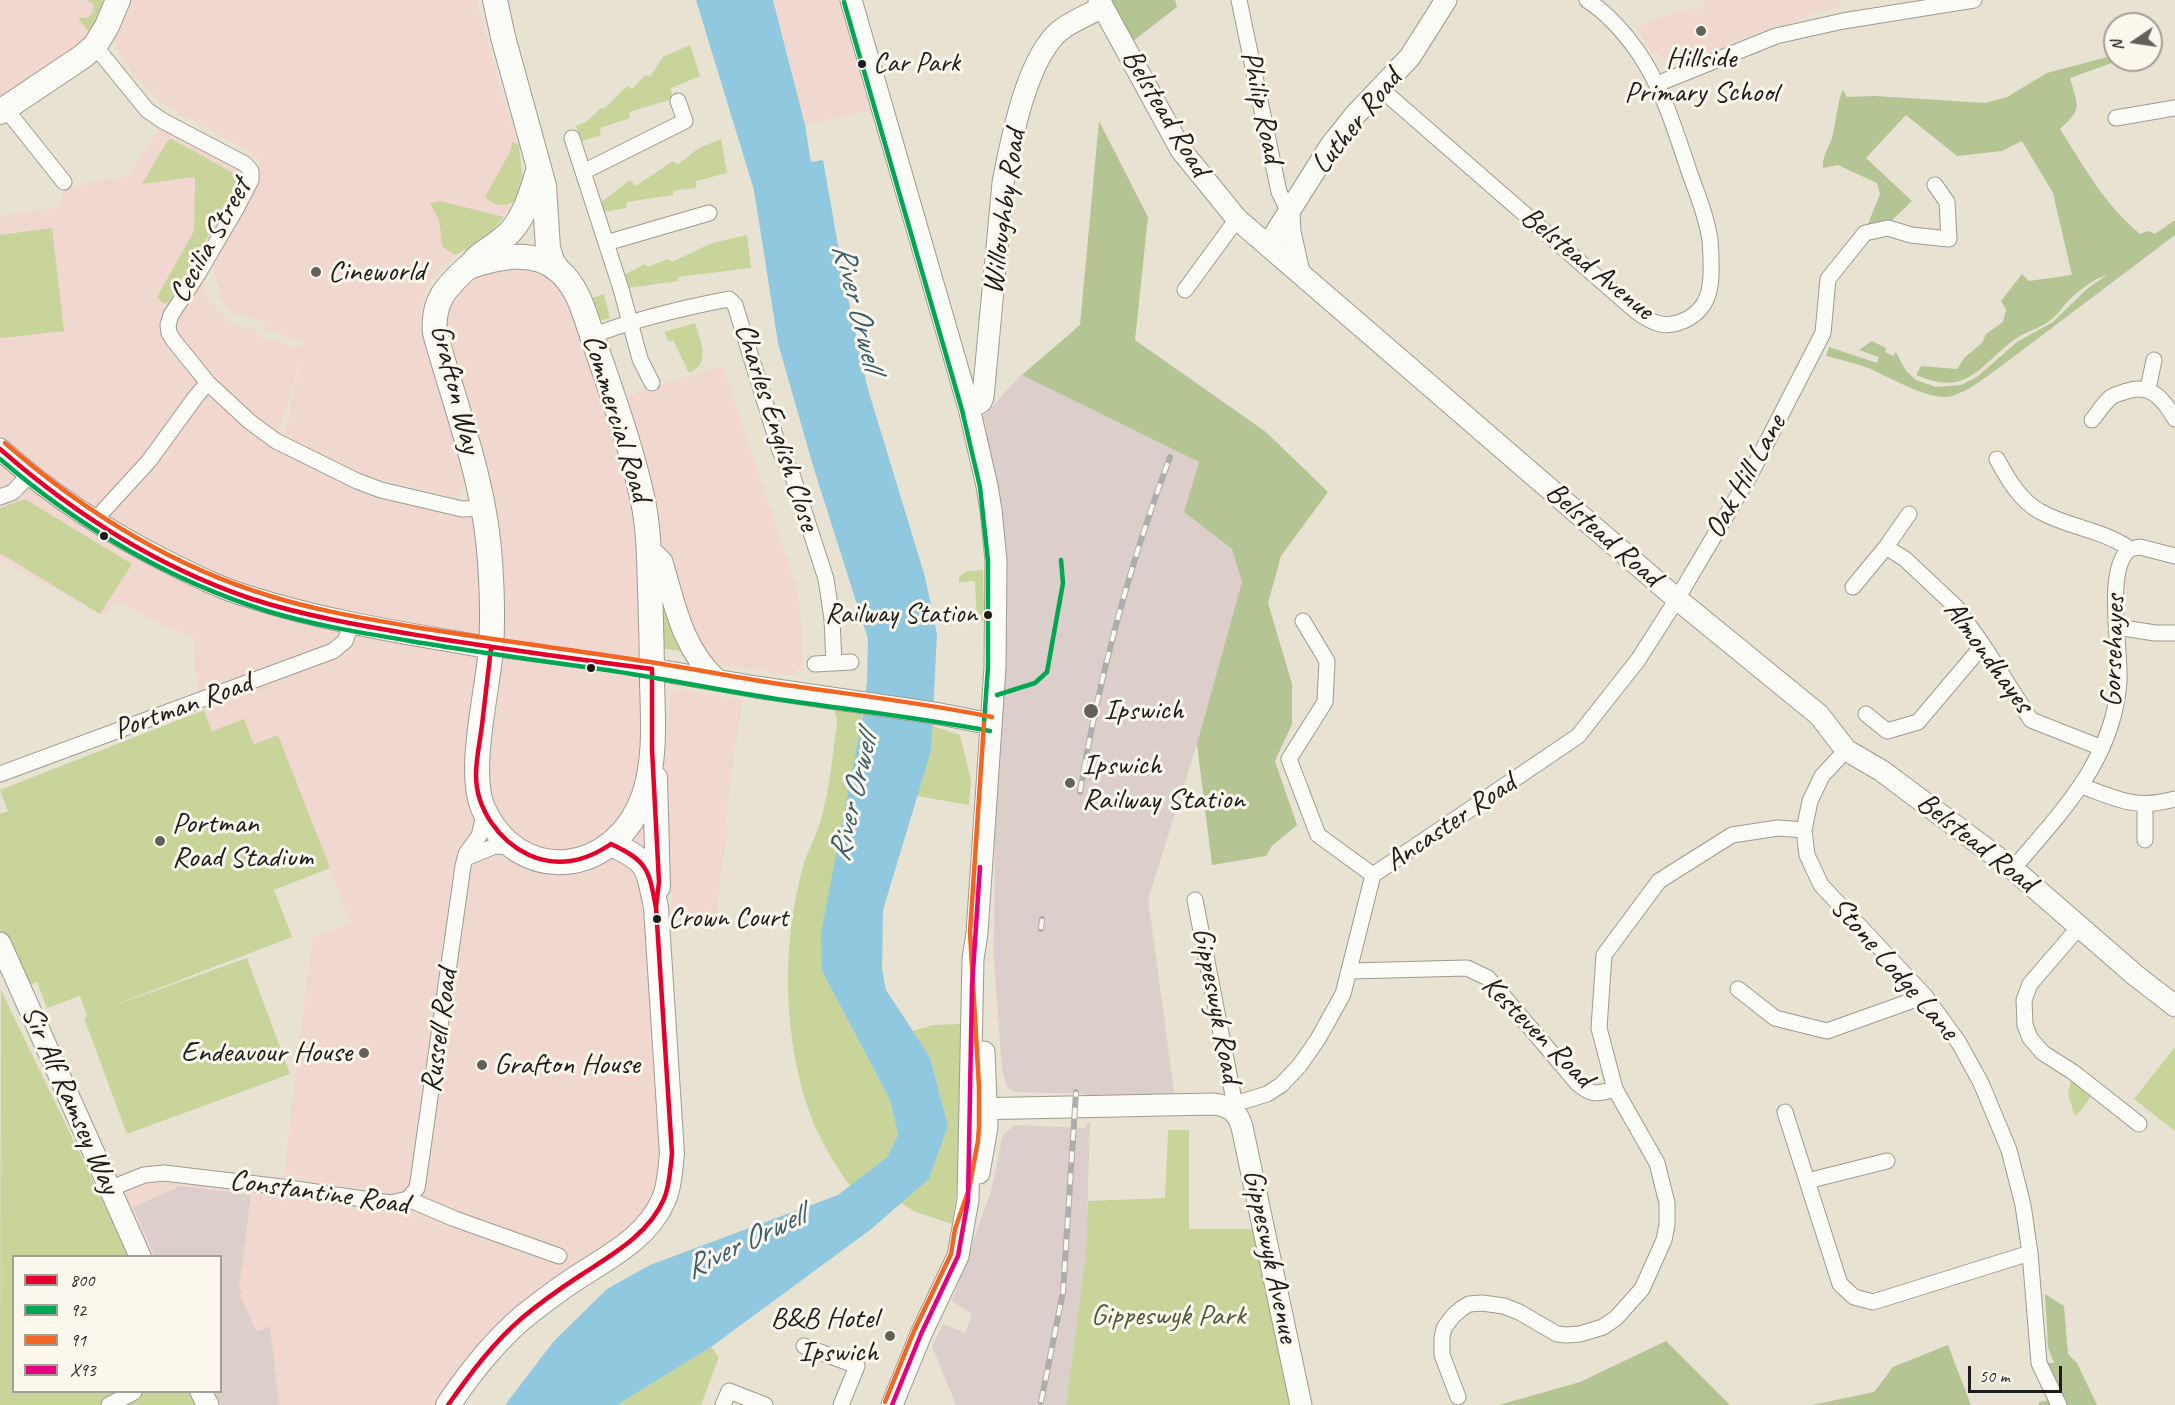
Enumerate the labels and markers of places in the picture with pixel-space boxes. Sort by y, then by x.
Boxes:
marker: Hillside Primary School [1694,24,1708,38]
place label: Hillside Primary School [1624,41,1778,112]
place label: Car Park [873,47,960,81]
marker: Car Park [856,58,868,70]
place label: Cineworld [328,254,425,290]
marker: Cineworld [309,265,323,279]
unlabelled marker [98,530,110,542]
place label: Railway Station [825,598,977,632]
marker: Railway Station [982,609,994,621]
unlabelled marker [585,662,597,674]
place label: Ipswich [1104,693,1183,729]
marker: Ipswich [1082,702,1100,720]
place label: Ipswich Railway Station [1082,748,1245,819]
marker: Ipswich Railway Station [1063,776,1077,790]
place label: Portman Road Stadium [172,806,313,876]
marker: Portman Road Stadium [153,834,167,848]
place label: Crown Court [668,902,788,936]
marker: Crown Court [651,913,663,925]
place label: Endeavour House [181,1035,352,1071]
marker: Endeavour House [357,1046,371,1060]
place label: Grafton House [494,1047,640,1083]
marker: Grafton House [475,1058,489,1072]
place label: B&B Hotel Ipswich [770,1301,878,1372]
marker: B&B Hotel Ipswich [883,1329,897,1343]

